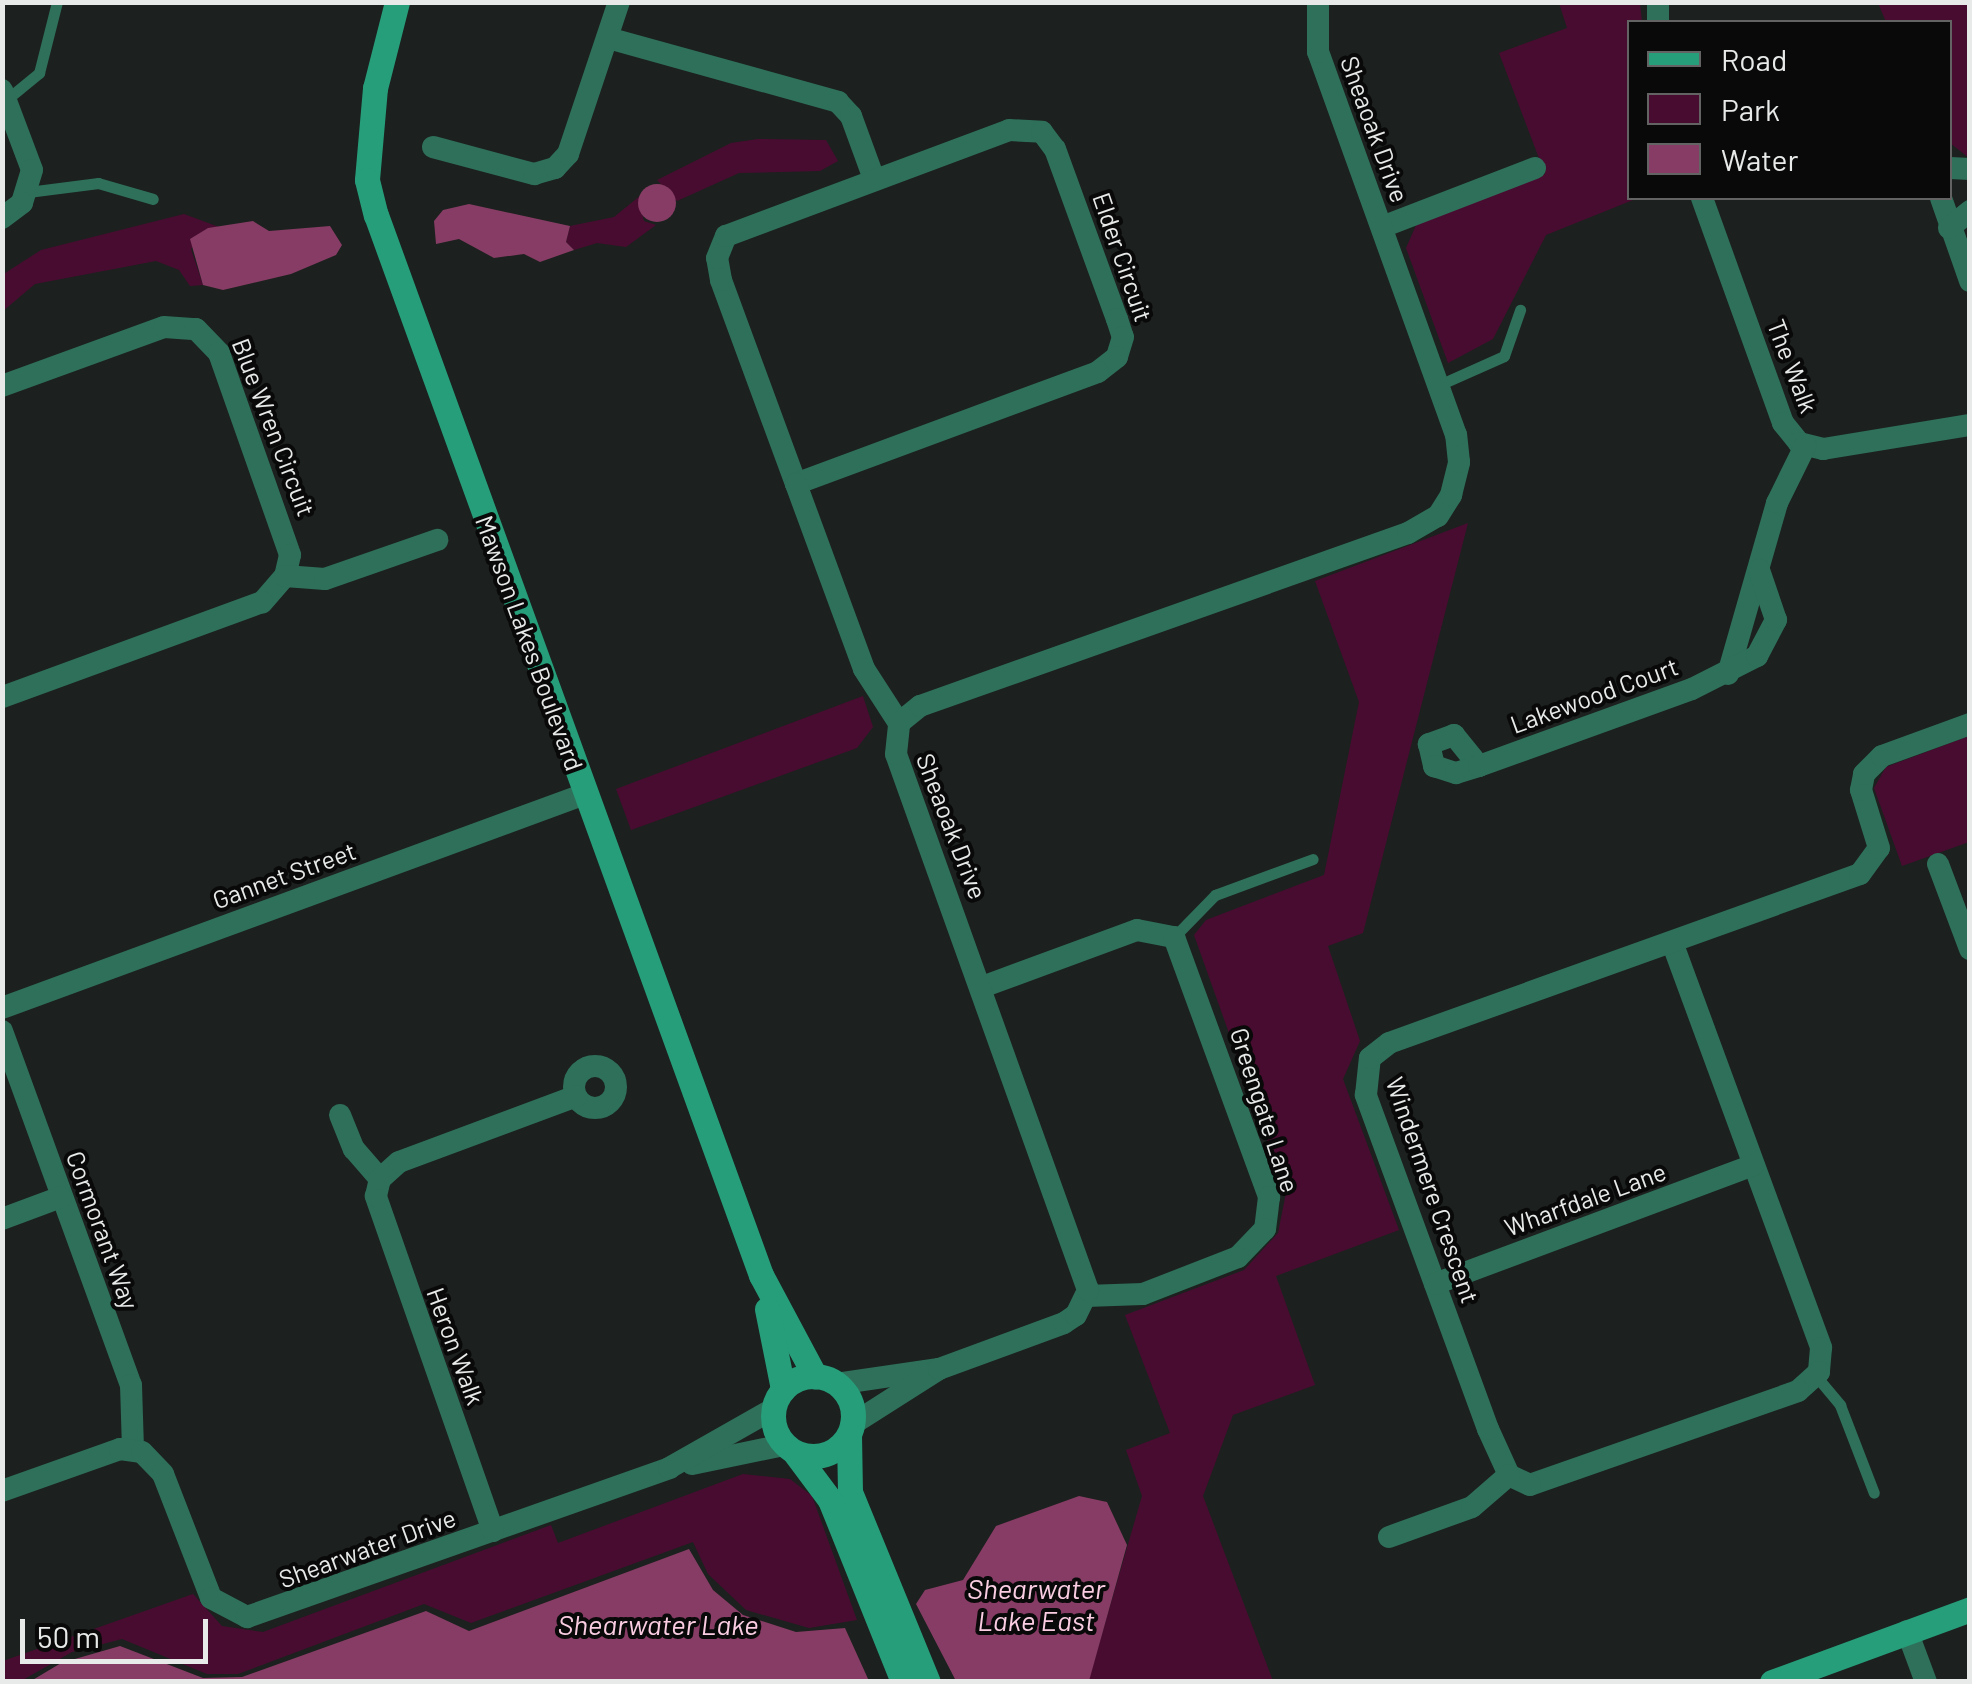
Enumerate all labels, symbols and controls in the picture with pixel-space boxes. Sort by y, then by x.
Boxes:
legend [1627,20,1952,200]
text: Road [1721,41,1787,77]
street label: Sheaoak Drive [1335,52,1415,206]
text: Park [1721,91,1780,127]
text: Water [1721,141,1799,177]
street label: Elder Circuit [1087,189,1159,325]
street label: The Walk [1761,315,1825,417]
street label: Blue Wren Circuit [226,334,322,520]
street label: Mawson Lakes Boulevard [470,511,590,775]
street label: Lakewood Court [1506,651,1682,739]
street label: Sheaoak Drive [910,749,994,903]
street label: Gannet Street [208,835,360,915]
street label: Greengate Lane [1224,1024,1306,1196]
street label: Windermere Crescent [1380,1073,1486,1307]
street label: Cormorant Way [60,1147,146,1313]
street label: Wharfdale Lane [1500,1156,1670,1242]
street label: Heron Walk [421,1283,491,1409]
street label: Shearwater Drive [275,1502,459,1594]
water label: Shearwater Lake East [967,1571,1105,1637]
scale bar [25,1599,212,1661]
water label: Shearwater Lake [557,1607,759,1641]
text: 50 m [37,1618,100,1654]

